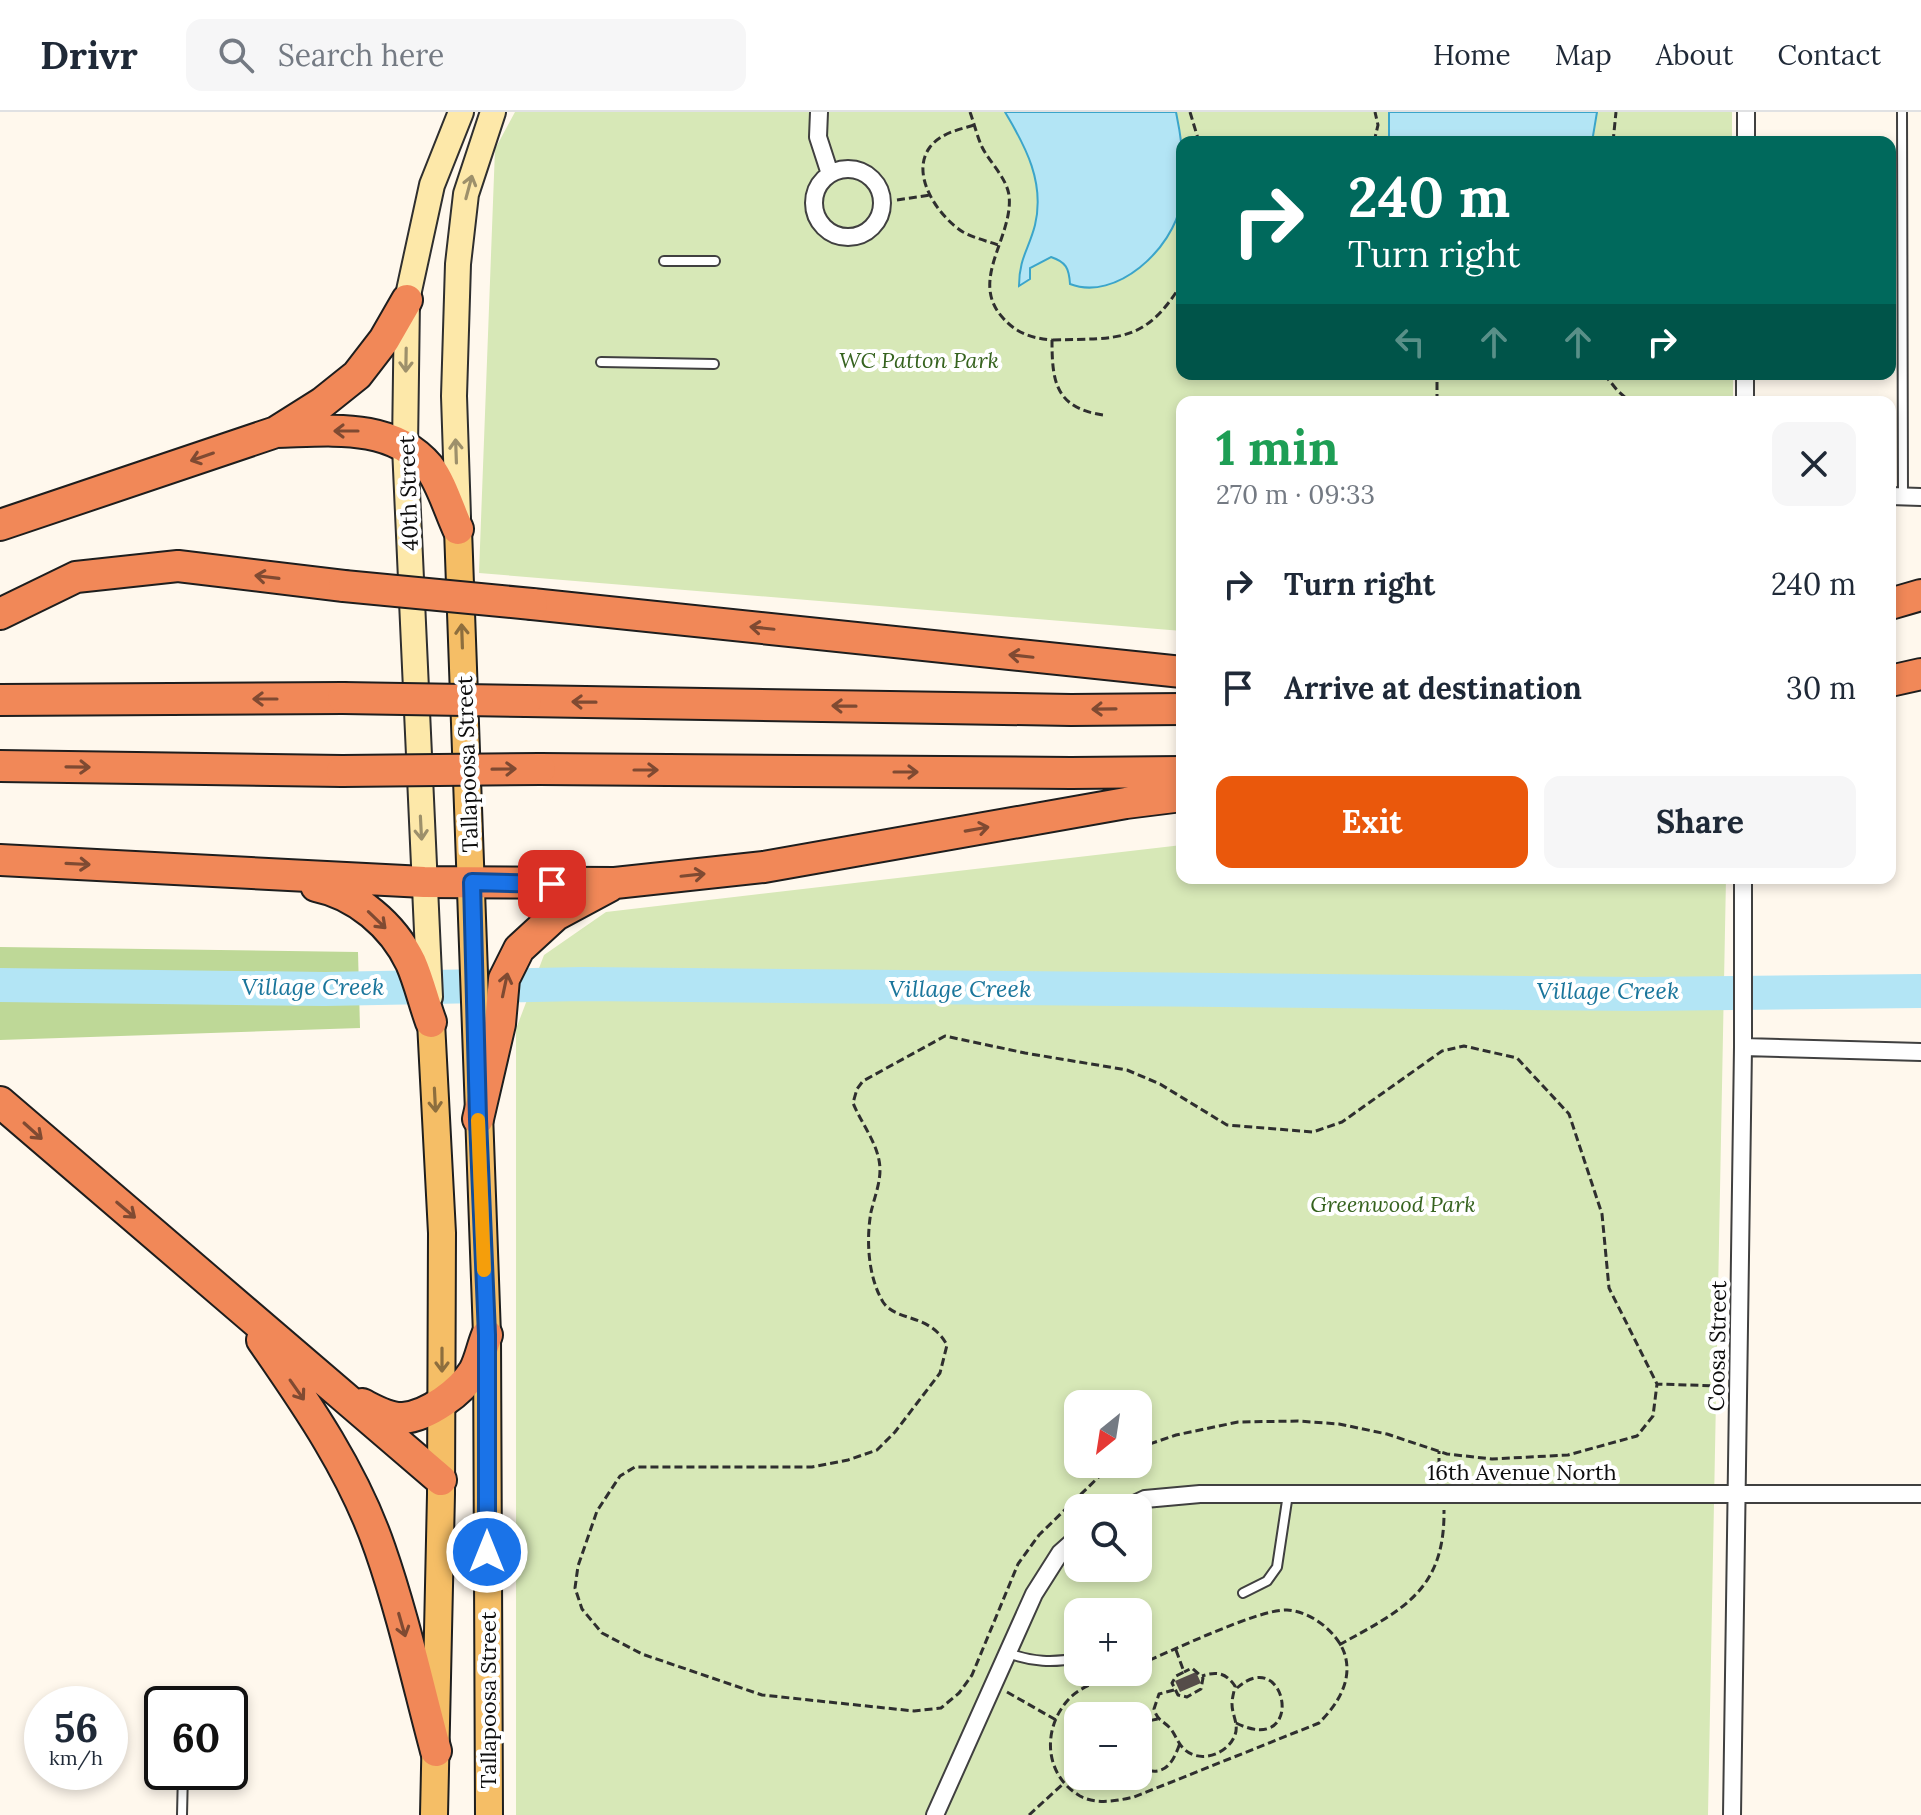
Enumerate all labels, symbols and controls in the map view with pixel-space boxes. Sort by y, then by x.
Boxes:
search box [186,19,746,91]
text: Drivr [40,31,138,79]
icon: search [214,33,258,77]
text: Search here [278,36,444,74]
text: Home [1433,37,1511,73]
text: Map [1555,37,1612,73]
text: About [1656,37,1733,73]
text: Contact [1777,37,1881,73]
text: 240 m [1348,161,1510,232]
icon: right [1216,168,1320,272]
one-way arrow [462,174,477,200]
text: Turn right [1348,231,1521,277]
icon: left [1388,320,1432,364]
icon: ahead [1472,320,1516,364]
icon: ahead [1556,320,1600,364]
icon: right [1640,320,1684,364]
one-way arrow [398,346,414,373]
park label: WC Patton Park [839,346,999,374]
text: 1 min [1216,417,1339,478]
button: close [1772,422,1856,506]
one-way arrow [333,423,360,439]
street label: 40th Street [392,434,424,551]
one-way arrow [448,438,463,465]
one-way arrow [190,450,216,465]
text: 270 m · 09:33 [1216,478,1375,511]
icon: right [1216,562,1260,606]
text: Turn right [1284,565,1435,603]
text: 240 m [1771,565,1856,603]
one-way arrow [255,569,280,584]
one-way arrow [749,621,776,636]
one-way arrow [455,623,470,650]
one-way arrow [1008,648,1035,663]
icon: arrive [1216,666,1260,710]
text: Arrive at destination [1284,669,1582,707]
text: 30 m [1786,669,1856,707]
street label: Tallapoosa Street [450,675,484,853]
one-way arrow [252,691,279,707]
one-way arrow [571,694,598,710]
one-way arrow [831,698,858,714]
one-way arrow [1091,702,1118,717]
one-way arrow [64,760,91,775]
one-way arrow [490,762,517,777]
one-way arrow [632,762,659,778]
one-way arrow [892,764,919,780]
button: Exit [1216,776,1528,868]
button: Share [1544,776,1856,868]
one-way arrow [414,814,429,841]
one-way arrow [964,821,989,836]
pin [518,850,586,918]
one-way arrow [64,857,91,872]
icon: arrive [530,862,574,906]
one-way arrow [679,867,706,882]
one-way arrow [368,910,387,930]
water label: Village Creek [242,971,384,1002]
one-way arrow [498,973,513,999]
water label: Village Creek [889,973,1031,1004]
water label: Village Creek [1537,975,1679,1006]
one-way arrow [428,1086,443,1113]
one-way arrow [22,1122,42,1140]
park label: Greenwood Park [1310,1190,1476,1218]
one-way arrow [115,1201,135,1219]
street label: Coosa Street [1702,1280,1732,1412]
one-way arrow [434,1346,449,1373]
one-way arrow [288,1378,305,1400]
north arrow [1064,1390,1152,1478]
map controls [1064,1390,1152,1790]
street label: 16th Avenue North [1427,1458,1617,1486]
button: search [1064,1494,1152,1582]
position arrow [445,1510,529,1594]
button: + [1064,1598,1152,1686]
street label: Tallapoosa Street [474,1611,502,1788]
one-way arrow [395,1612,410,1638]
speed limit sign: 60 [144,1686,248,1790]
text: 56 [54,1702,98,1753]
button: − [1064,1702,1152,1790]
text: km/h [49,1745,103,1770]

